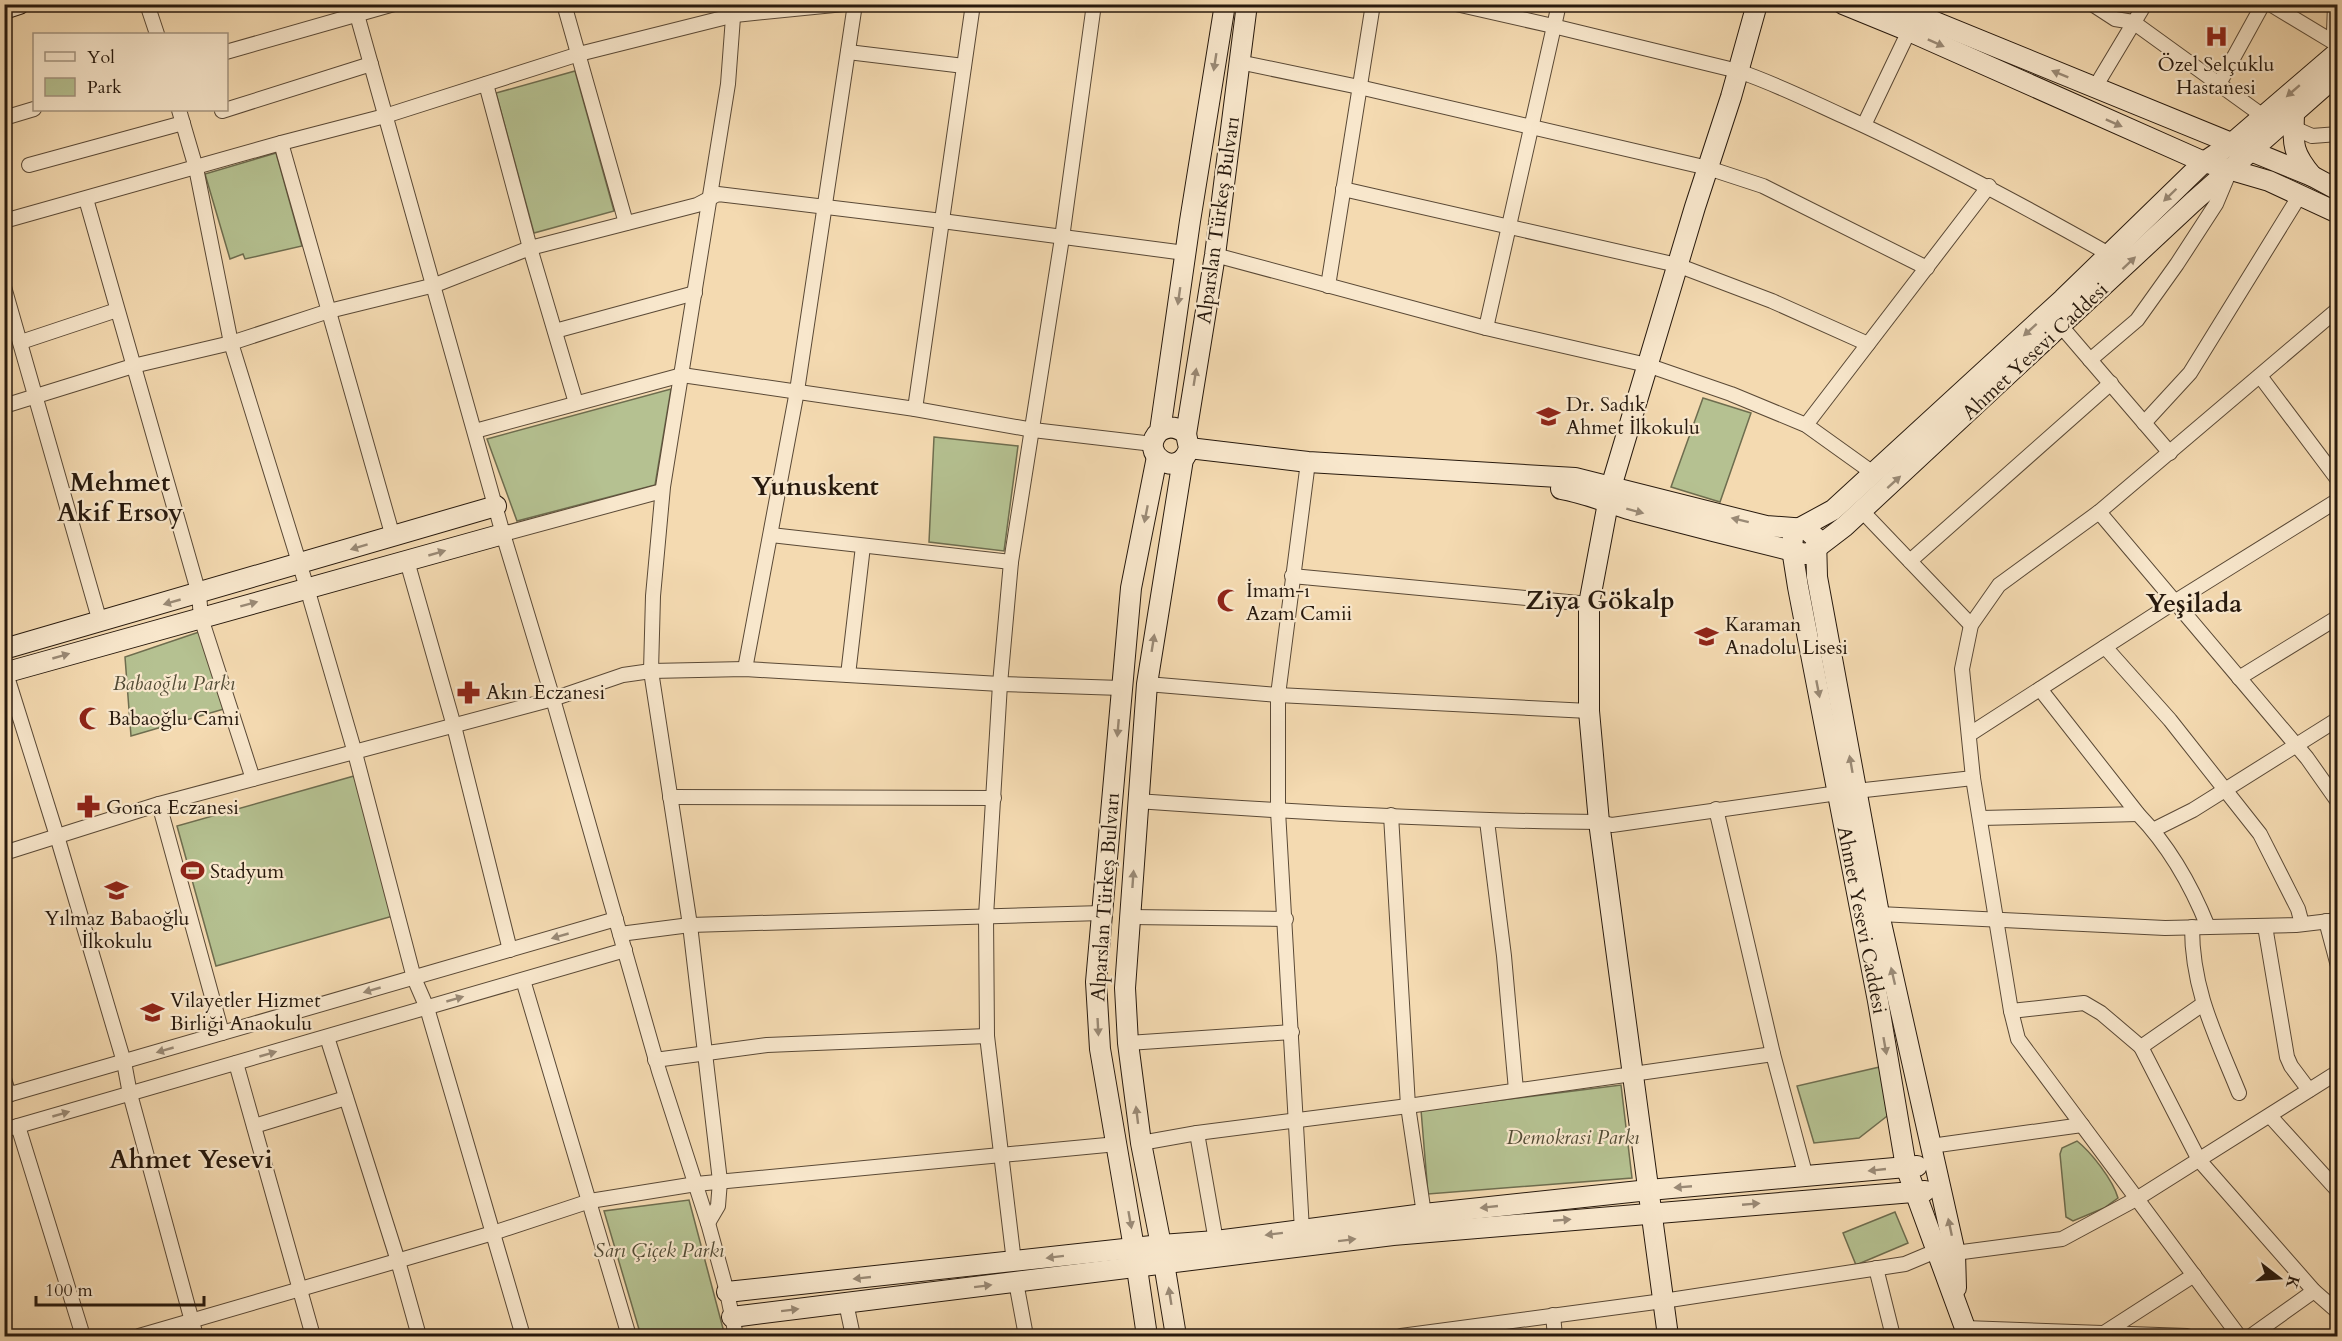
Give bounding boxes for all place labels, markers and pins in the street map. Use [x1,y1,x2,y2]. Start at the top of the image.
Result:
hospital icon: Özel Selçuklu Hastanesi [2203,23,2229,49]
place label: Özel Selçuklu Hastanesi [2158,51,2274,101]
place label: Dr. Sadık Ahmet İlkokulu [1566,391,1700,441]
school or university icon: Dr. Sadık Ahmet İlkokulu [1535,403,1561,429]
place label: İmam-ı Azam Camii [1246,577,1353,627]
mosque icon: İmam-ı Azam Camii [1215,588,1241,614]
place label: Karaman Anadolu Lisesi [1725,611,1848,661]
school or university icon: Karaman Anadolu Lisesi [1694,623,1720,649]
pharmacy icon: Akın Eczanesi [455,679,481,705]
place label: Akın Eczanesi [486,679,605,706]
mosque icon: Babaoğlu Cami [77,705,103,731]
place label: Babaoğlu Cami [108,705,240,732]
pharmacy icon: Gonca Eczanesi [75,794,101,820]
place label: Gonca Eczanesi [106,794,239,821]
sports icon: Stadyum [179,858,205,884]
place label: Stadyum [210,858,284,885]
school or university icon: Yılmaz Babaoğlu İlkokulu [104,878,130,904]
place label: Yılmaz Babaoğlu İlkokulu [44,905,190,955]
place label: Vilayetler Hizmet Birliği Anaokulu [170,987,321,1037]
school or university icon: Vilayetler Hizmet Birliği Anaokulu [139,999,165,1025]

